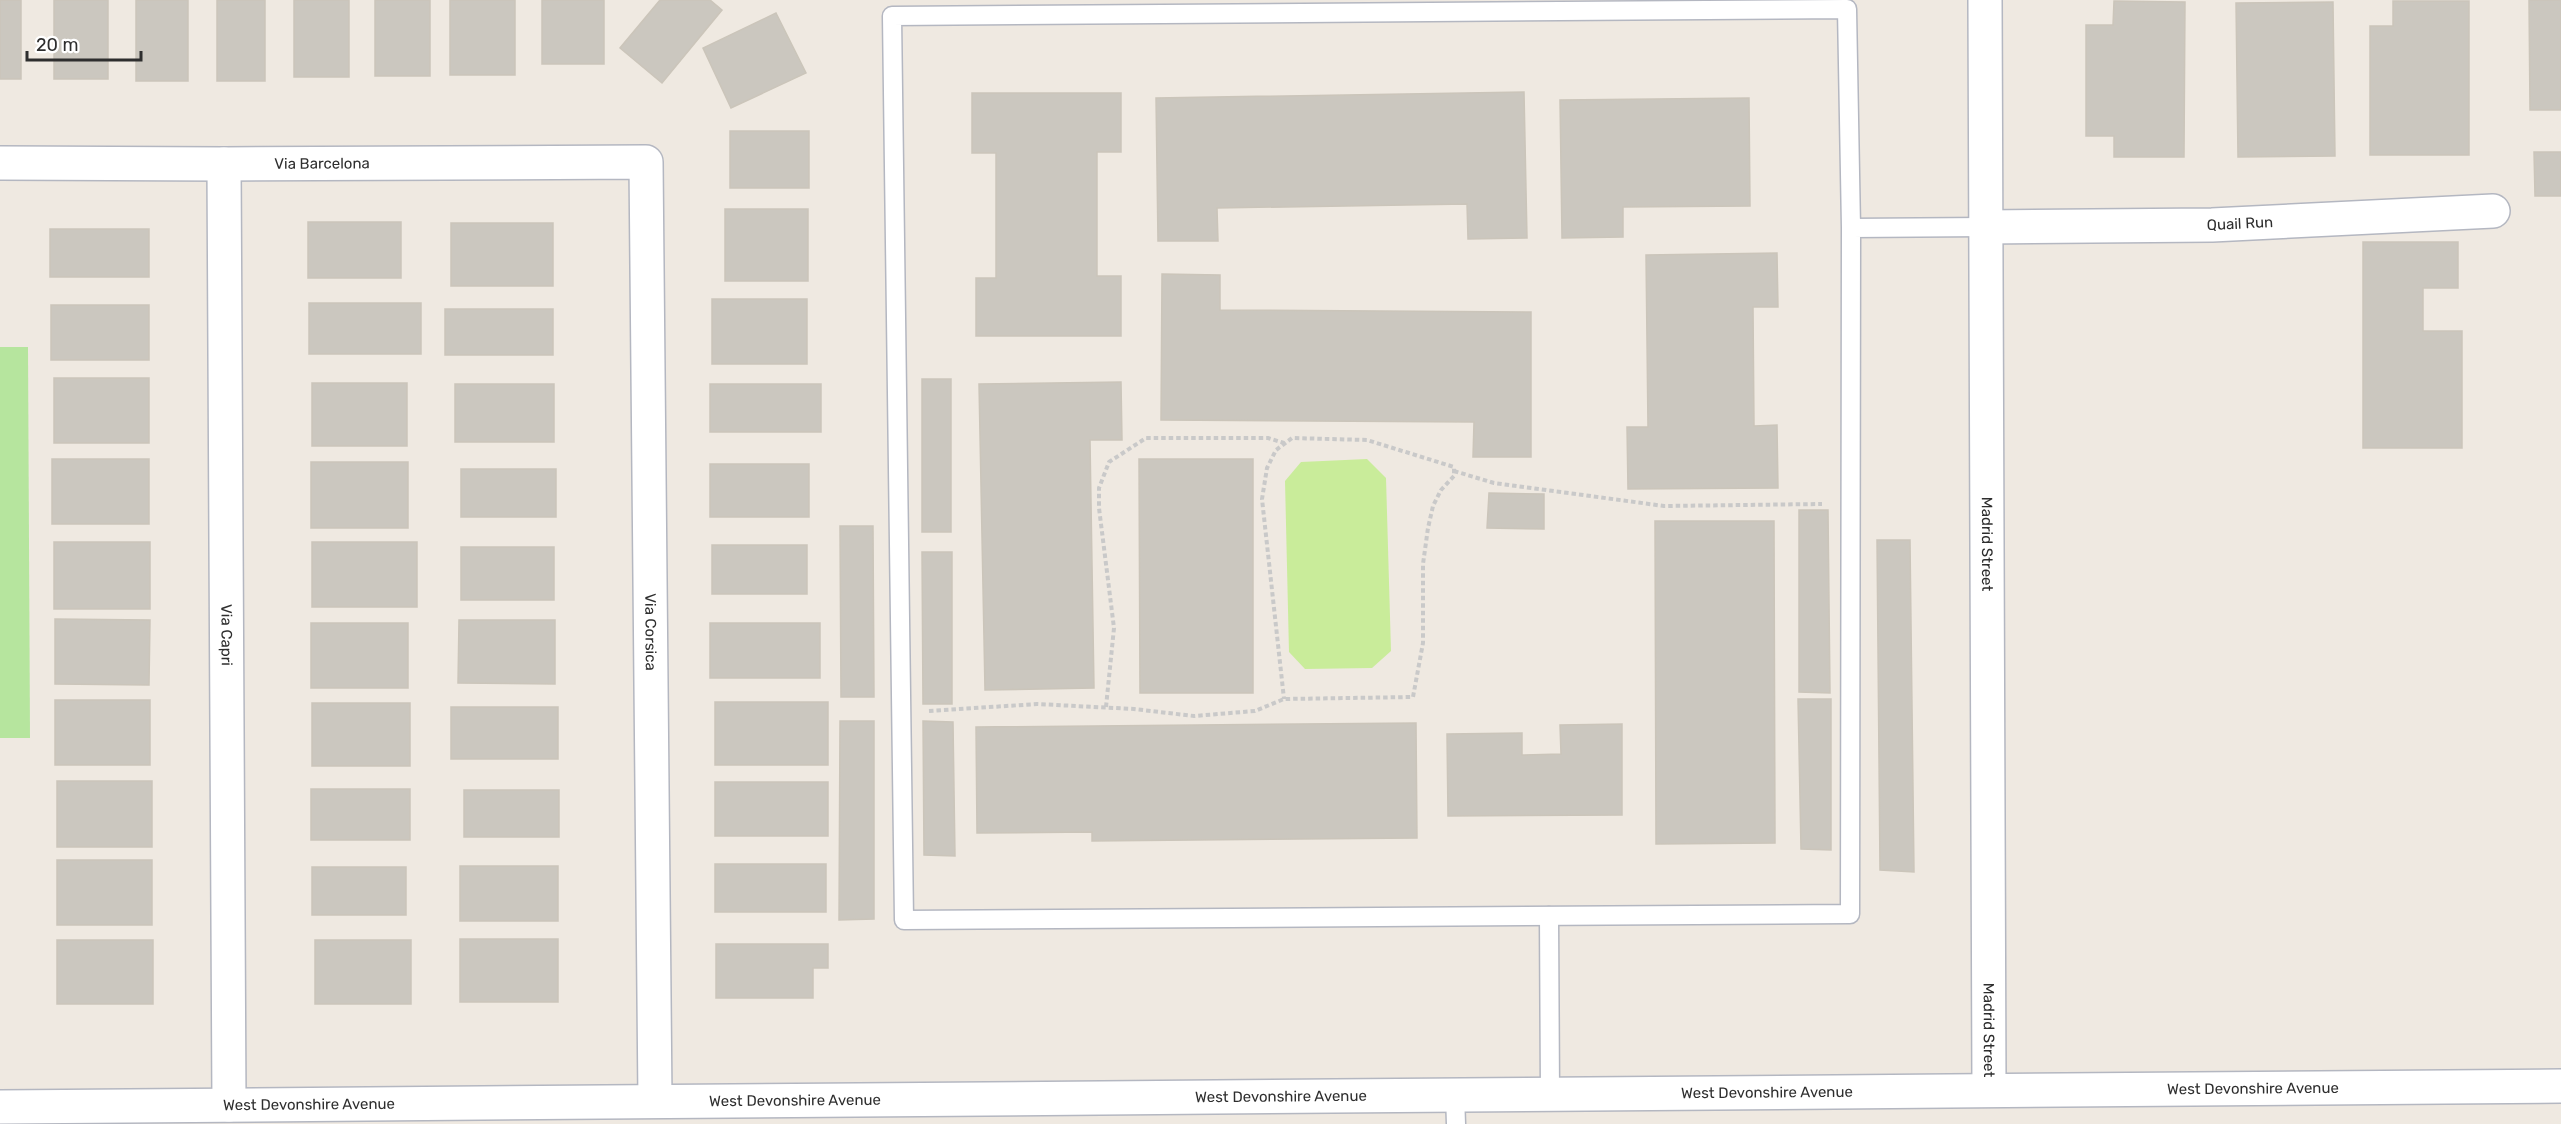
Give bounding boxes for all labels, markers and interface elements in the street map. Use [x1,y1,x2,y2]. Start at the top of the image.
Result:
scale bar [27,24,141,62]
text: 20 m [36,34,78,56]
street label: Via Barcelona [274,154,370,173]
street label: Quail Run [2207,213,2274,234]
street label: Madrid Street [1978,497,1996,591]
street label: Via Corsica [641,593,660,671]
street label: Via Capri [217,604,236,666]
street label: Madrid Street [1980,983,1998,1077]
street label: West Devonshire Avenue [2167,1079,2339,1098]
street label: West Devonshire Avenue [1681,1083,1853,1102]
street label: West Devonshire Avenue [1195,1087,1367,1106]
street label: West Devonshire Avenue [709,1091,881,1110]
street label: West Devonshire Avenue [223,1095,395,1114]

